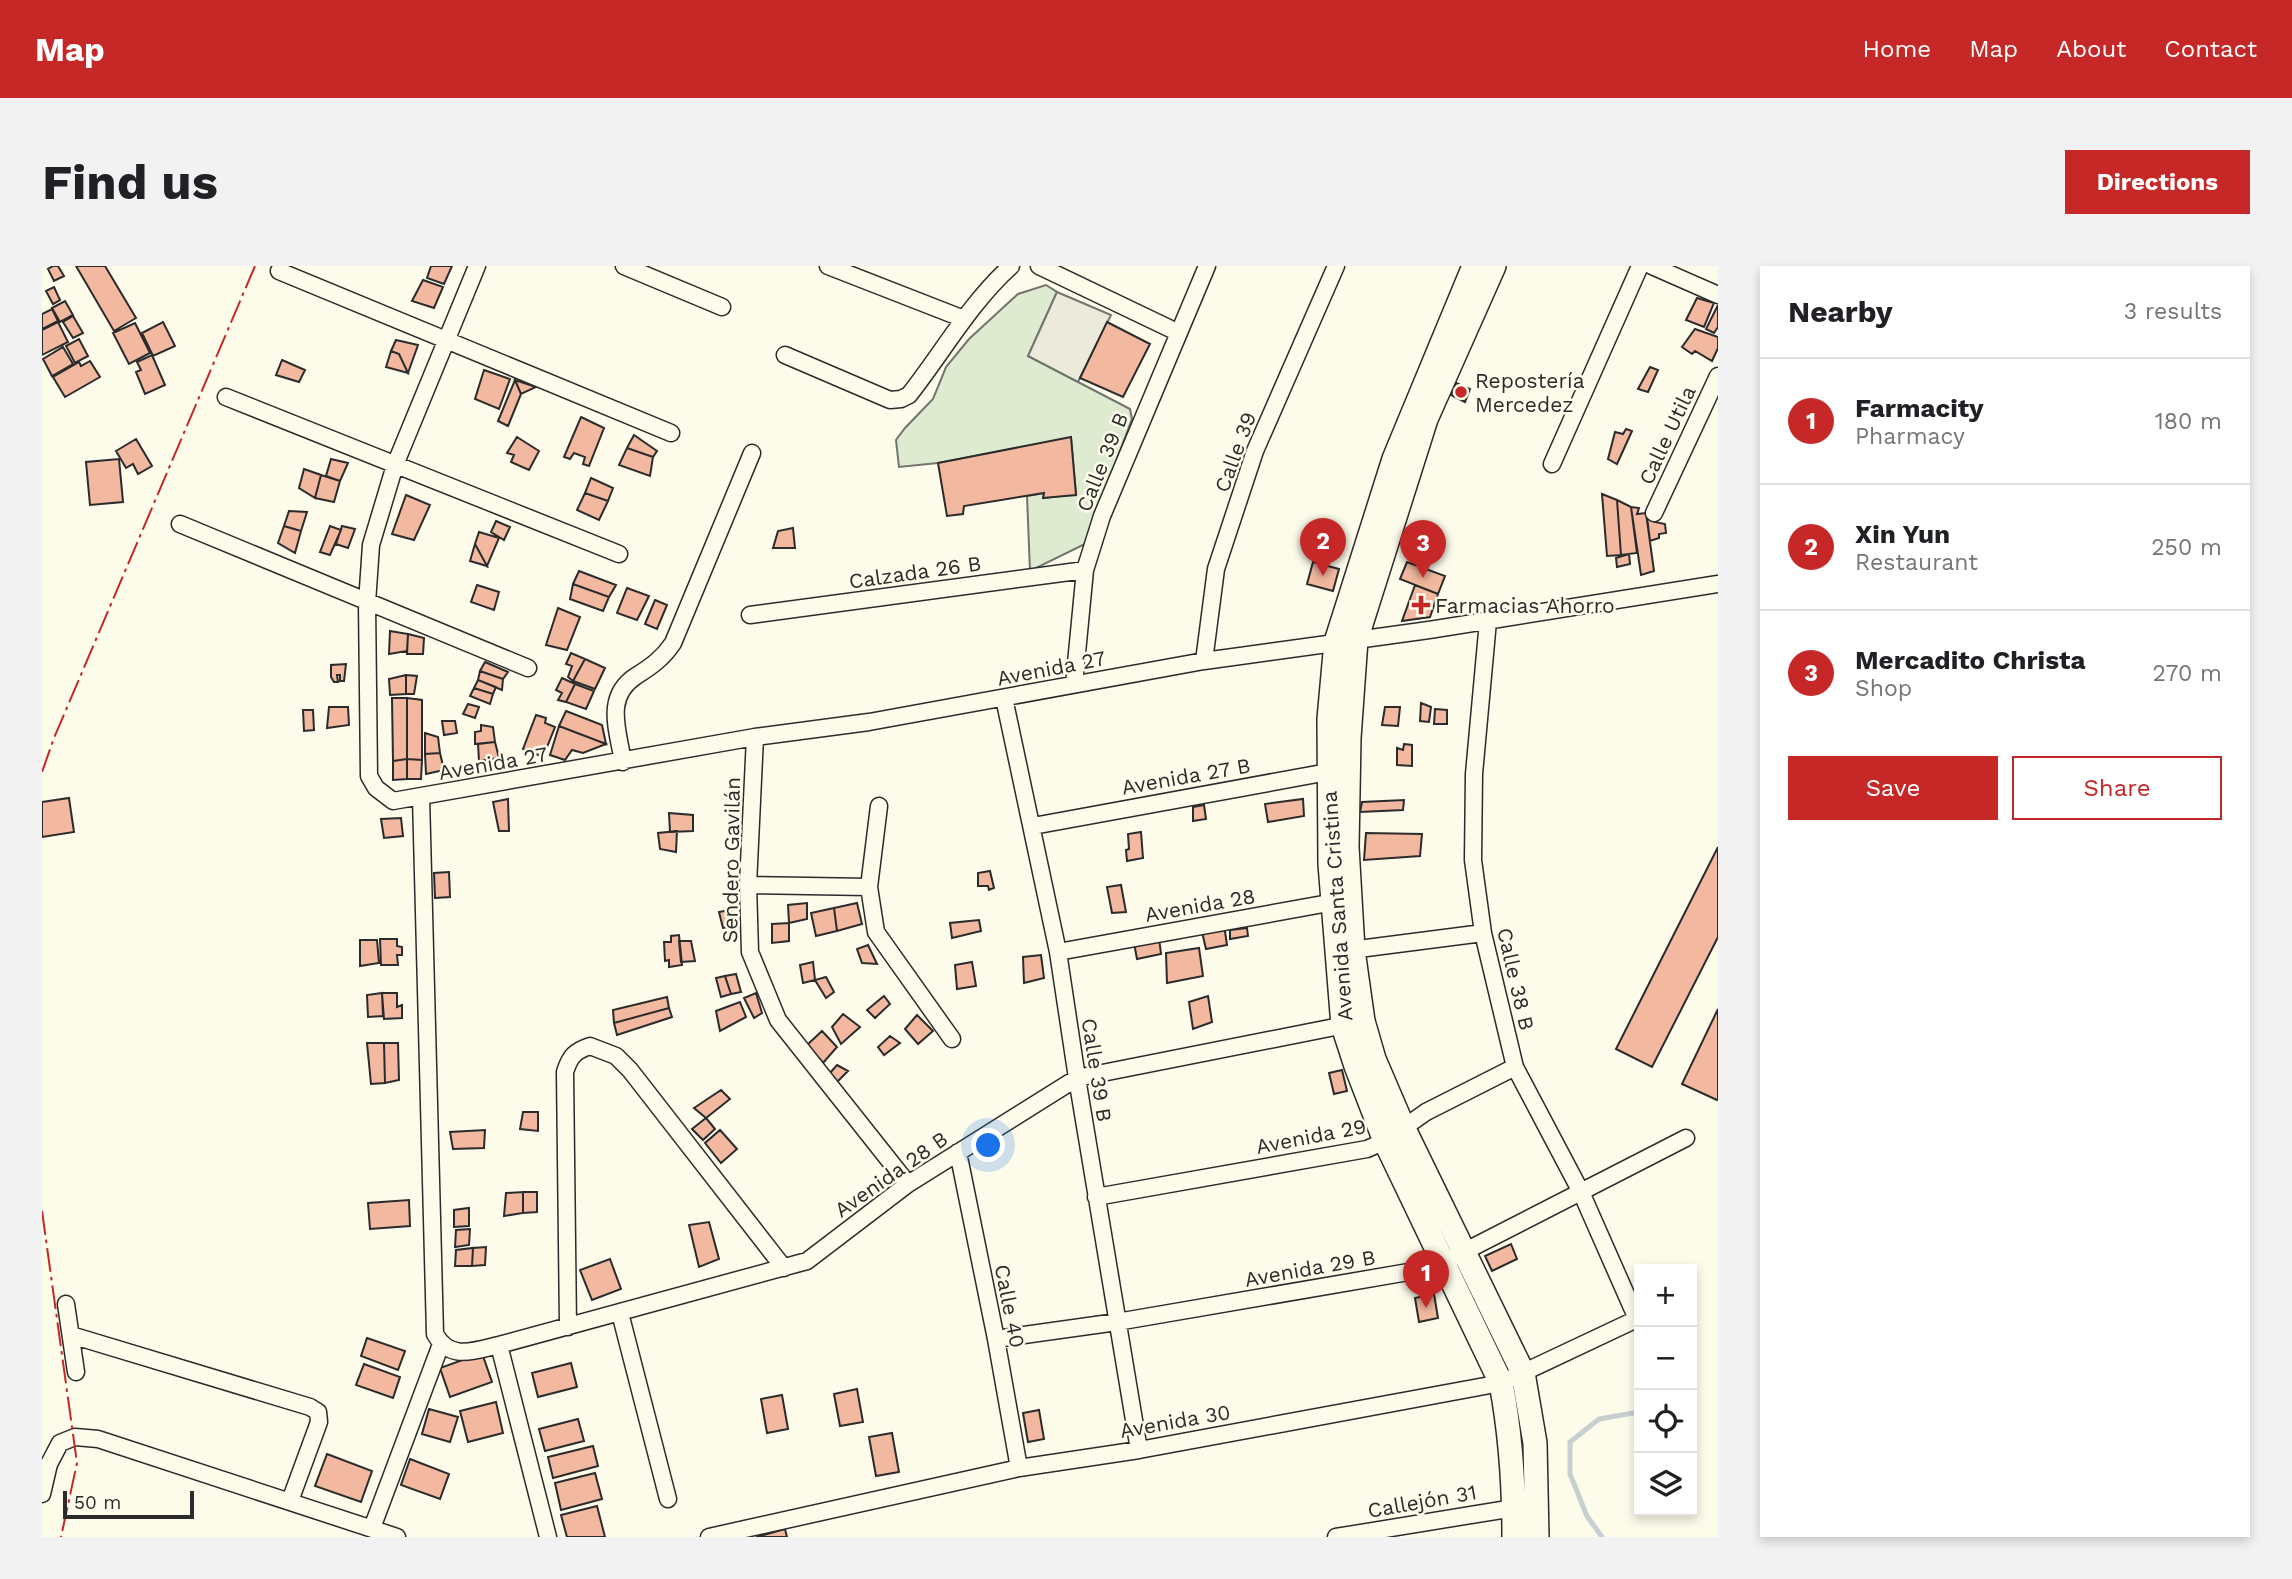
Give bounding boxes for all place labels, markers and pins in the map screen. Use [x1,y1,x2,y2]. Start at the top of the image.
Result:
place label: Repostería Mercedez [1475,368,1585,417]
marker: Repostería Mercedez [1453,384,1469,400]
pin: 2 [1300,518,1346,576]
pin: 3 [1400,520,1446,578]
place label: Farmacias Ahorro [1435,593,1615,618]
marker: Farmacias Ahorro [1413,597,1429,613]
pin: 1 [1403,1250,1449,1308]

